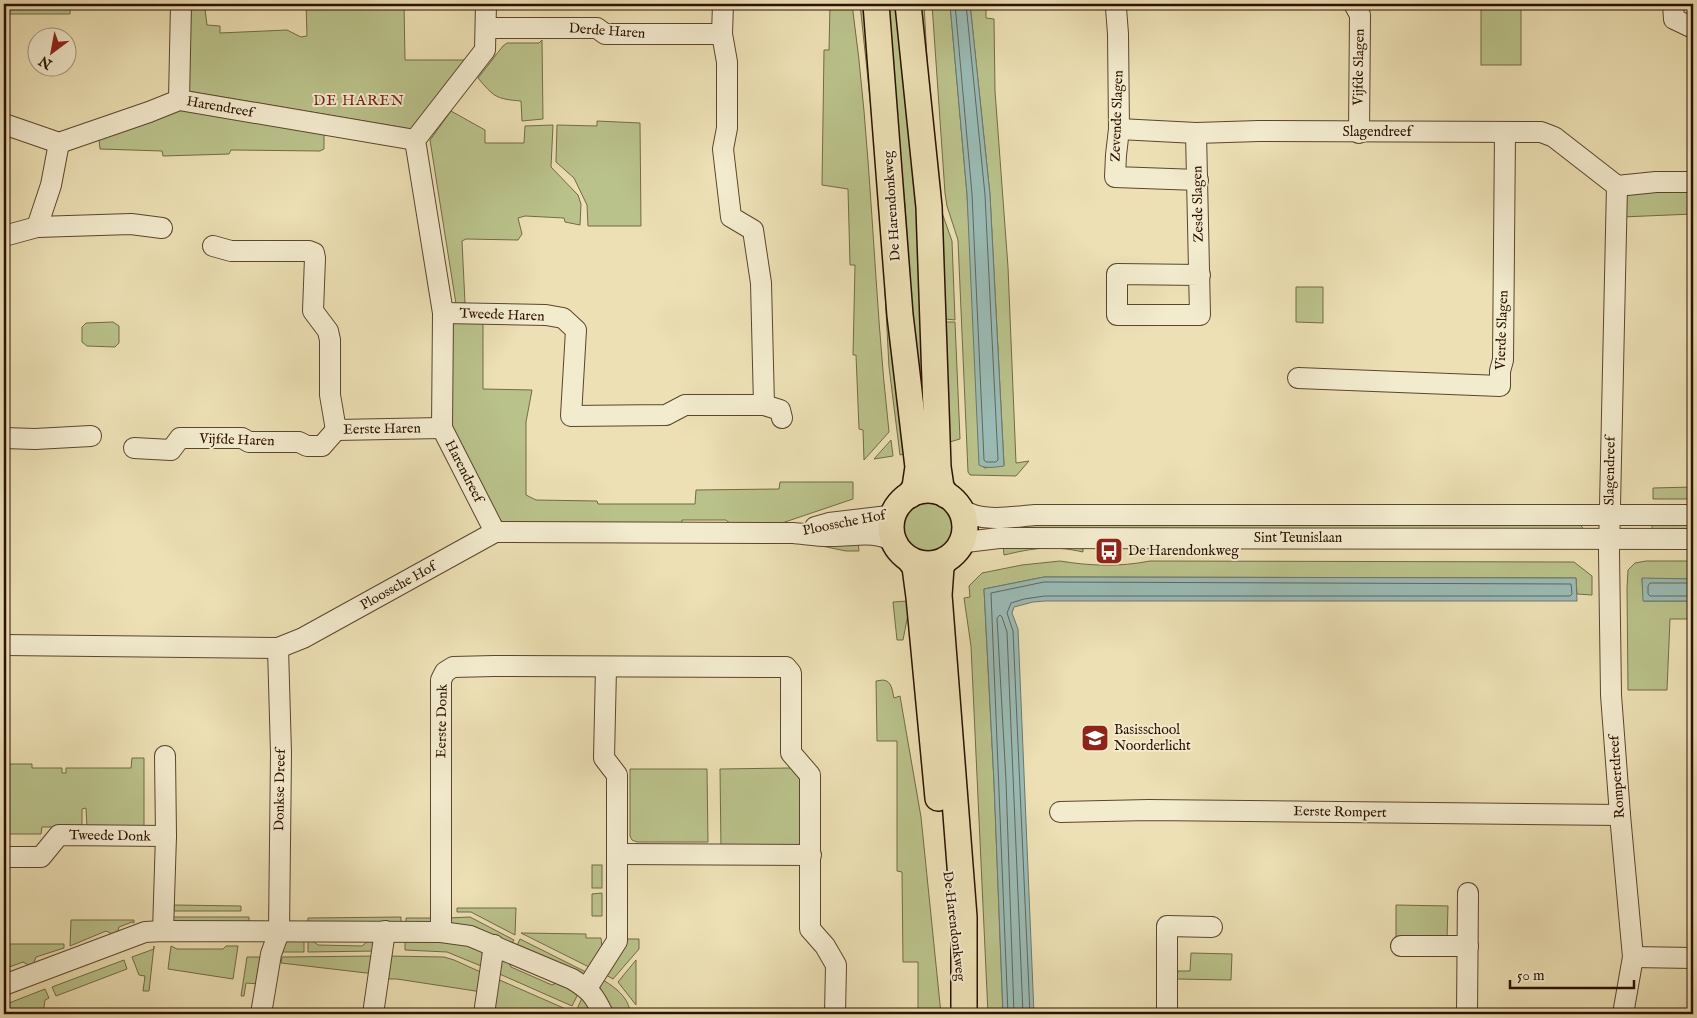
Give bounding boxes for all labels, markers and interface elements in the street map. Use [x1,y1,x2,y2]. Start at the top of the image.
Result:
street label: Derde Haren [568,19,646,43]
north arrow [28,28,78,78]
street label: Vijfde Slagen [1349,28,1369,106]
text: N [36,51,56,74]
street label: Zevende Slagen [1106,69,1128,162]
district label: DE HAREN [313,91,405,110]
street label: Harendreef [185,92,258,122]
street label: Slagendreef [1342,123,1414,141]
street label: De Harendonkweg [879,150,905,262]
street label: Zesde Slagen [1188,165,1208,242]
street label: Vierde Slagen [1492,289,1512,371]
street label: Tweede Haren [459,305,545,325]
street label: Eerste Haren [343,419,421,439]
street label: Vijfde Haren [198,430,275,450]
street label: Slagendreef [1600,433,1620,506]
street label: Harendreef [441,437,489,508]
street label: Ploossche Hof [801,506,890,540]
street label: Sint Teunislaan [1254,529,1343,547]
bus stop icon: De Harendonkweg [1094,536,1124,566]
place label: De Harendonkweg [1128,542,1239,560]
street label: Ploossche Hof [357,556,442,614]
street label: Eerste Donk [432,683,452,758]
place label: Basisschool Noorderlicht [1114,721,1191,755]
school or university icon: Basisschool Noorderlicht [1080,723,1110,753]
street label: Rompertdreef [1605,732,1629,819]
street label: Donkse Dreef [270,746,290,831]
street label: Eerste Rompert [1293,802,1387,822]
street label: Tweede Donk [69,826,151,846]
street label: De Harendonkweg [938,870,970,982]
scale bar [1510,958,1633,990]
text: 50 m [1517,966,1545,985]

